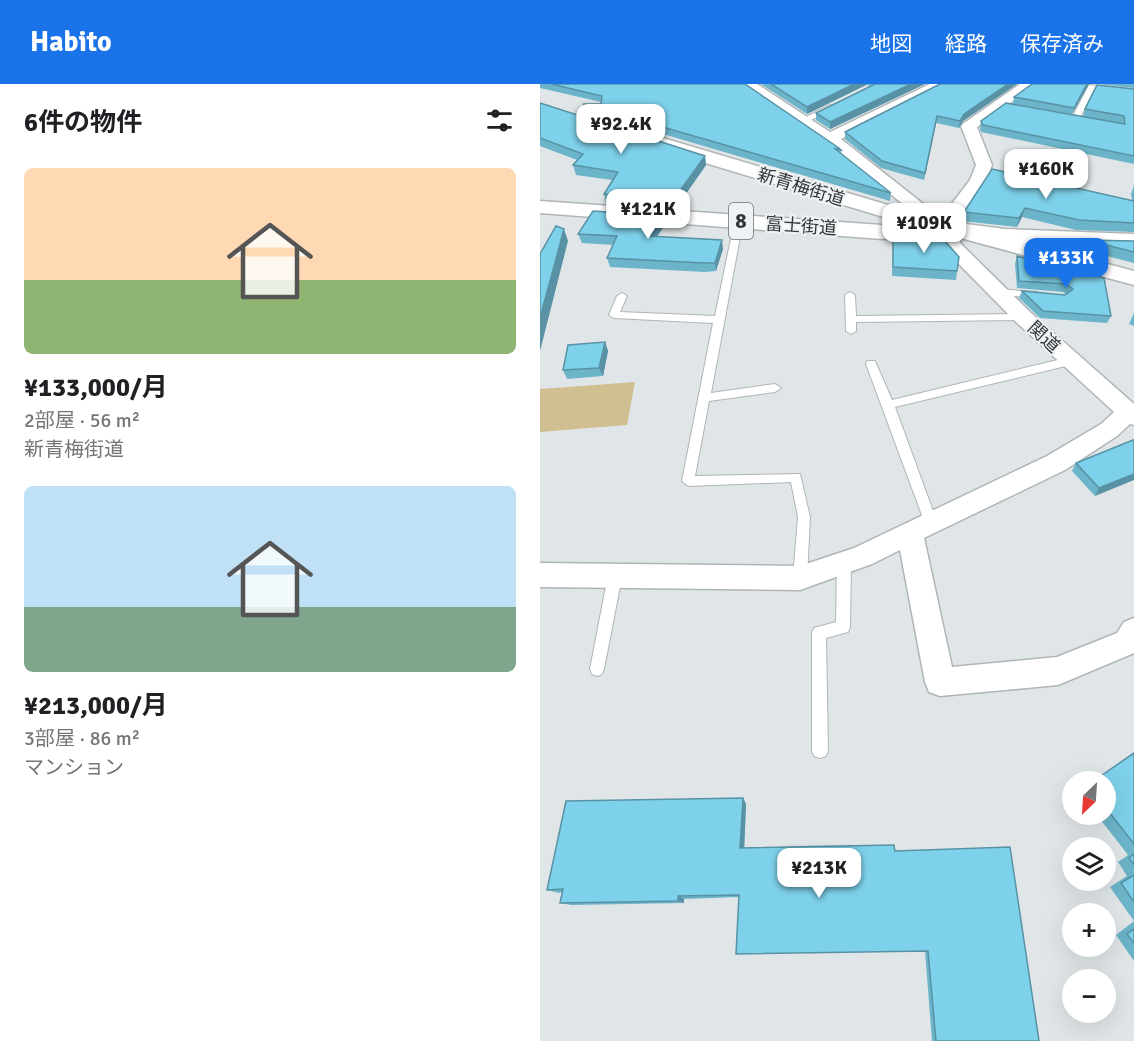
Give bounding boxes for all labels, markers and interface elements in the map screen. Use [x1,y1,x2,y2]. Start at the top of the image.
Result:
text: Habito [30,25,112,59]
text: 地図 [870,31,912,57]
text: 経路 [945,31,987,57]
text: 保存済み [1020,31,1104,57]
icon: filters [483,104,516,137]
pin: ¥92.4K [572,104,670,155]
text: 6件の物件 [24,107,142,139]
text: ¥92.4K [590,111,652,136]
pin: ¥160K [1004,149,1088,200]
text: ¥160K [1018,156,1074,181]
street label: 新青梅街道 [755,163,847,211]
pin: ¥121K [606,189,690,240]
text: ¥121K [620,196,676,221]
road number: 8 [729,203,753,239]
pin: ¥109K [882,203,966,254]
icon: home [216,207,324,315]
text: ¥109K [896,210,952,235]
street label: 富士街道 [764,213,838,239]
pin: ¥133K [1024,238,1108,289]
text: ¥133K [1038,245,1094,270]
street label: 関道 [1023,317,1065,357]
text: ¥133,000/月 [24,372,168,404]
text: 2部屋 · 56 m² [24,408,140,433]
text: 新青梅街道 [24,437,124,462]
icon: home [216,525,324,633]
text: ¥213,000/月 [24,690,168,722]
text: 3部屋 · 86 m² [24,726,140,751]
text: マンション [24,755,124,780]
north arrow [1062,771,1116,825]
map controls [1062,771,1116,1023]
button: layers [1062,837,1116,891]
pin: ¥213K [777,848,861,899]
text: ¥213K [791,855,847,880]
button: + [1062,903,1116,957]
button: − [1062,969,1116,1023]

